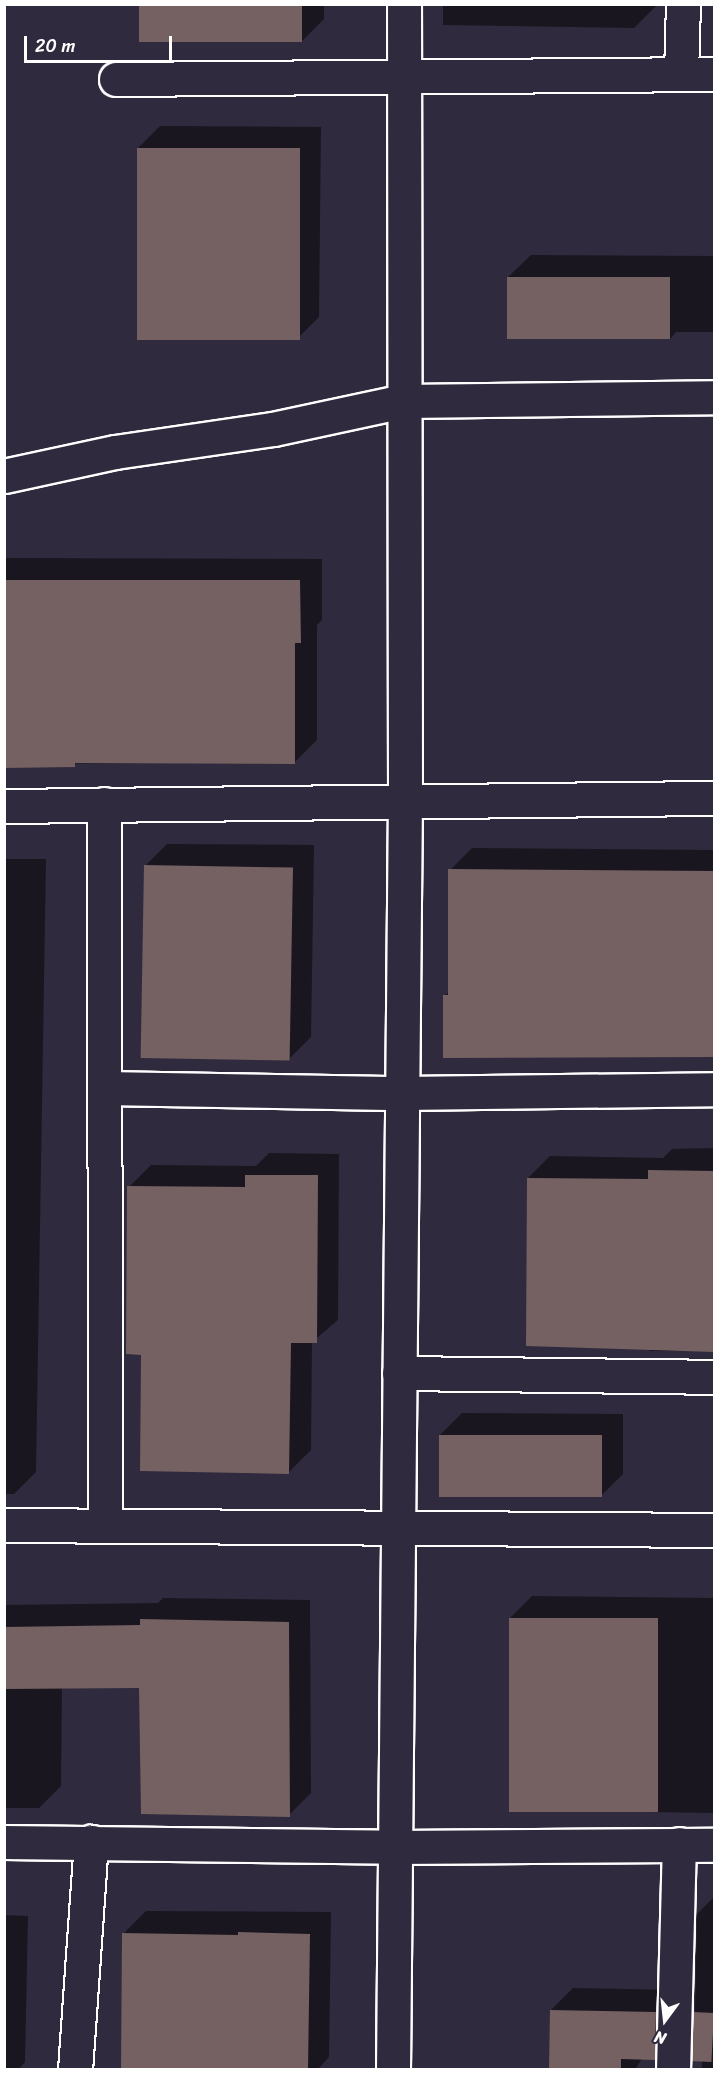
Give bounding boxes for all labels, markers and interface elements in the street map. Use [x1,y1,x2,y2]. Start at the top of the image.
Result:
scale bar [27,24,176,62]
text: 20 m [35,30,75,62]
north arrow [635,1990,695,2050]
text: N [651,2022,669,2053]

